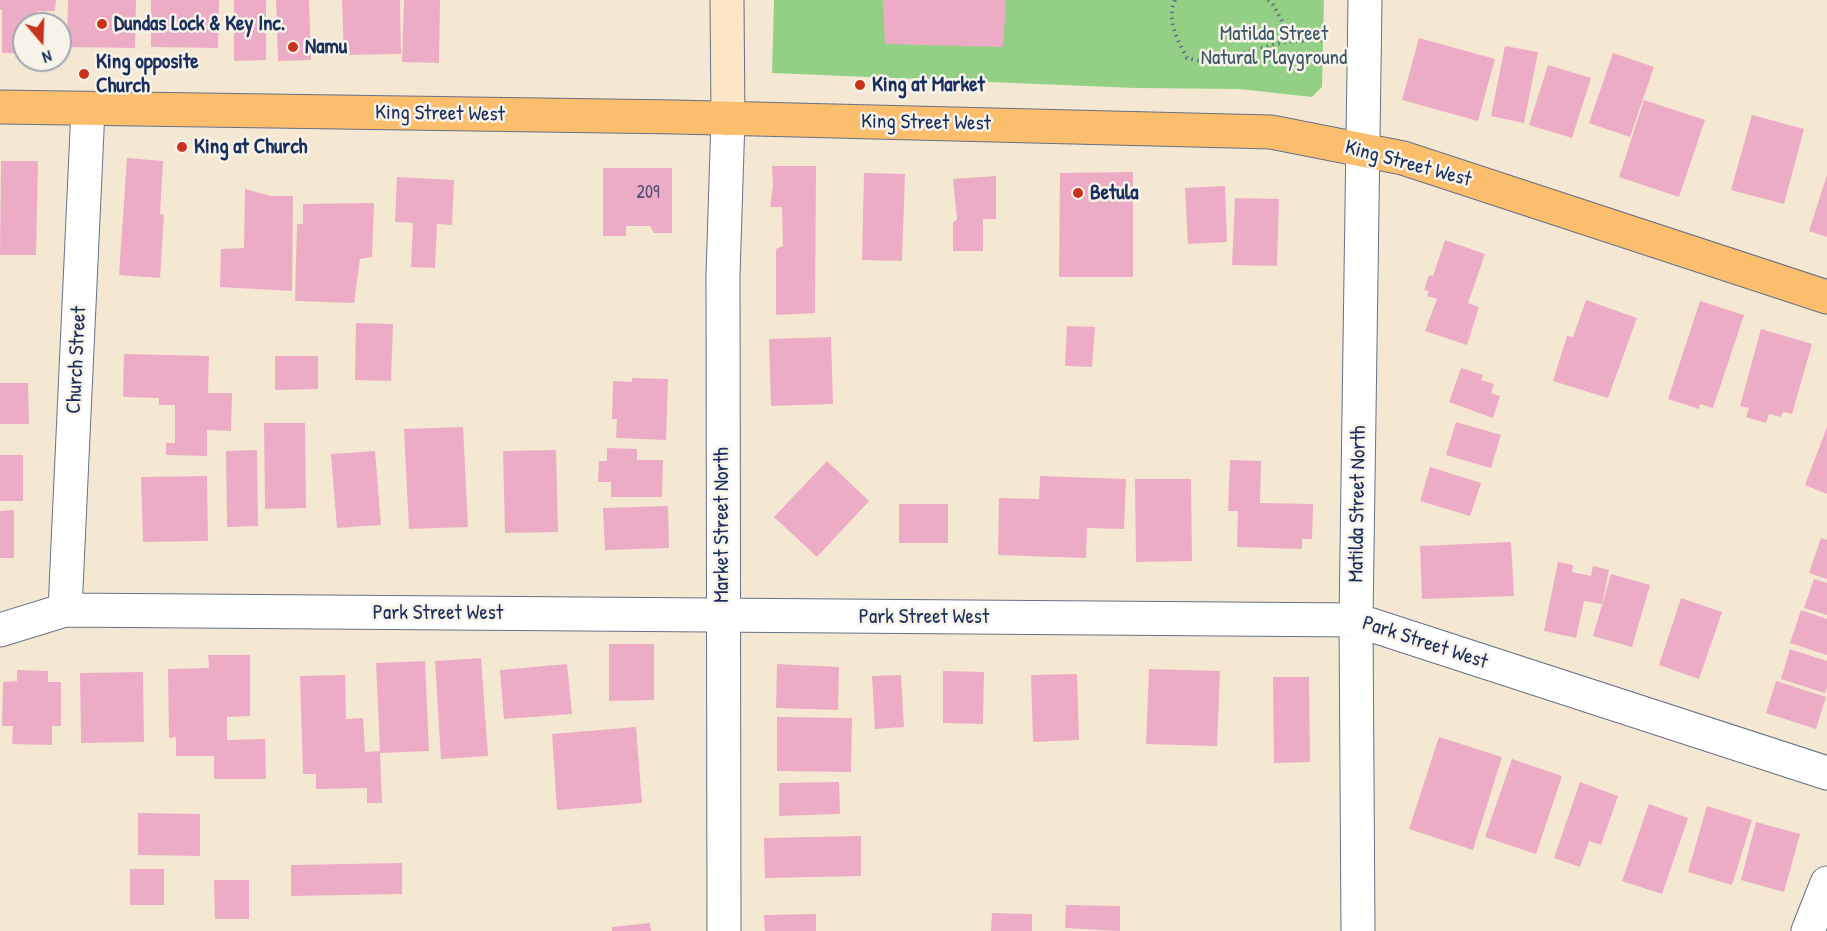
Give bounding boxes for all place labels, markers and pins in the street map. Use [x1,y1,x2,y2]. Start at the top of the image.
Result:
place label: Dundas Lock & Key Inc. [114,11,285,37]
marker: Dundas Lock & Key Inc. [95,17,109,31]
place label: Namu [305,34,347,60]
marker: Namu [286,40,300,54]
place label: King opposite Church [96,49,199,99]
marker: King opposite Church [77,67,91,81]
place label: King at Market [872,72,985,98]
marker: King at Market [853,78,867,92]
place label: King at Church [194,134,307,160]
marker: King at Church [175,140,189,154]
place label: Betula [1090,180,1138,206]
marker: Betula [1071,186,1085,200]

